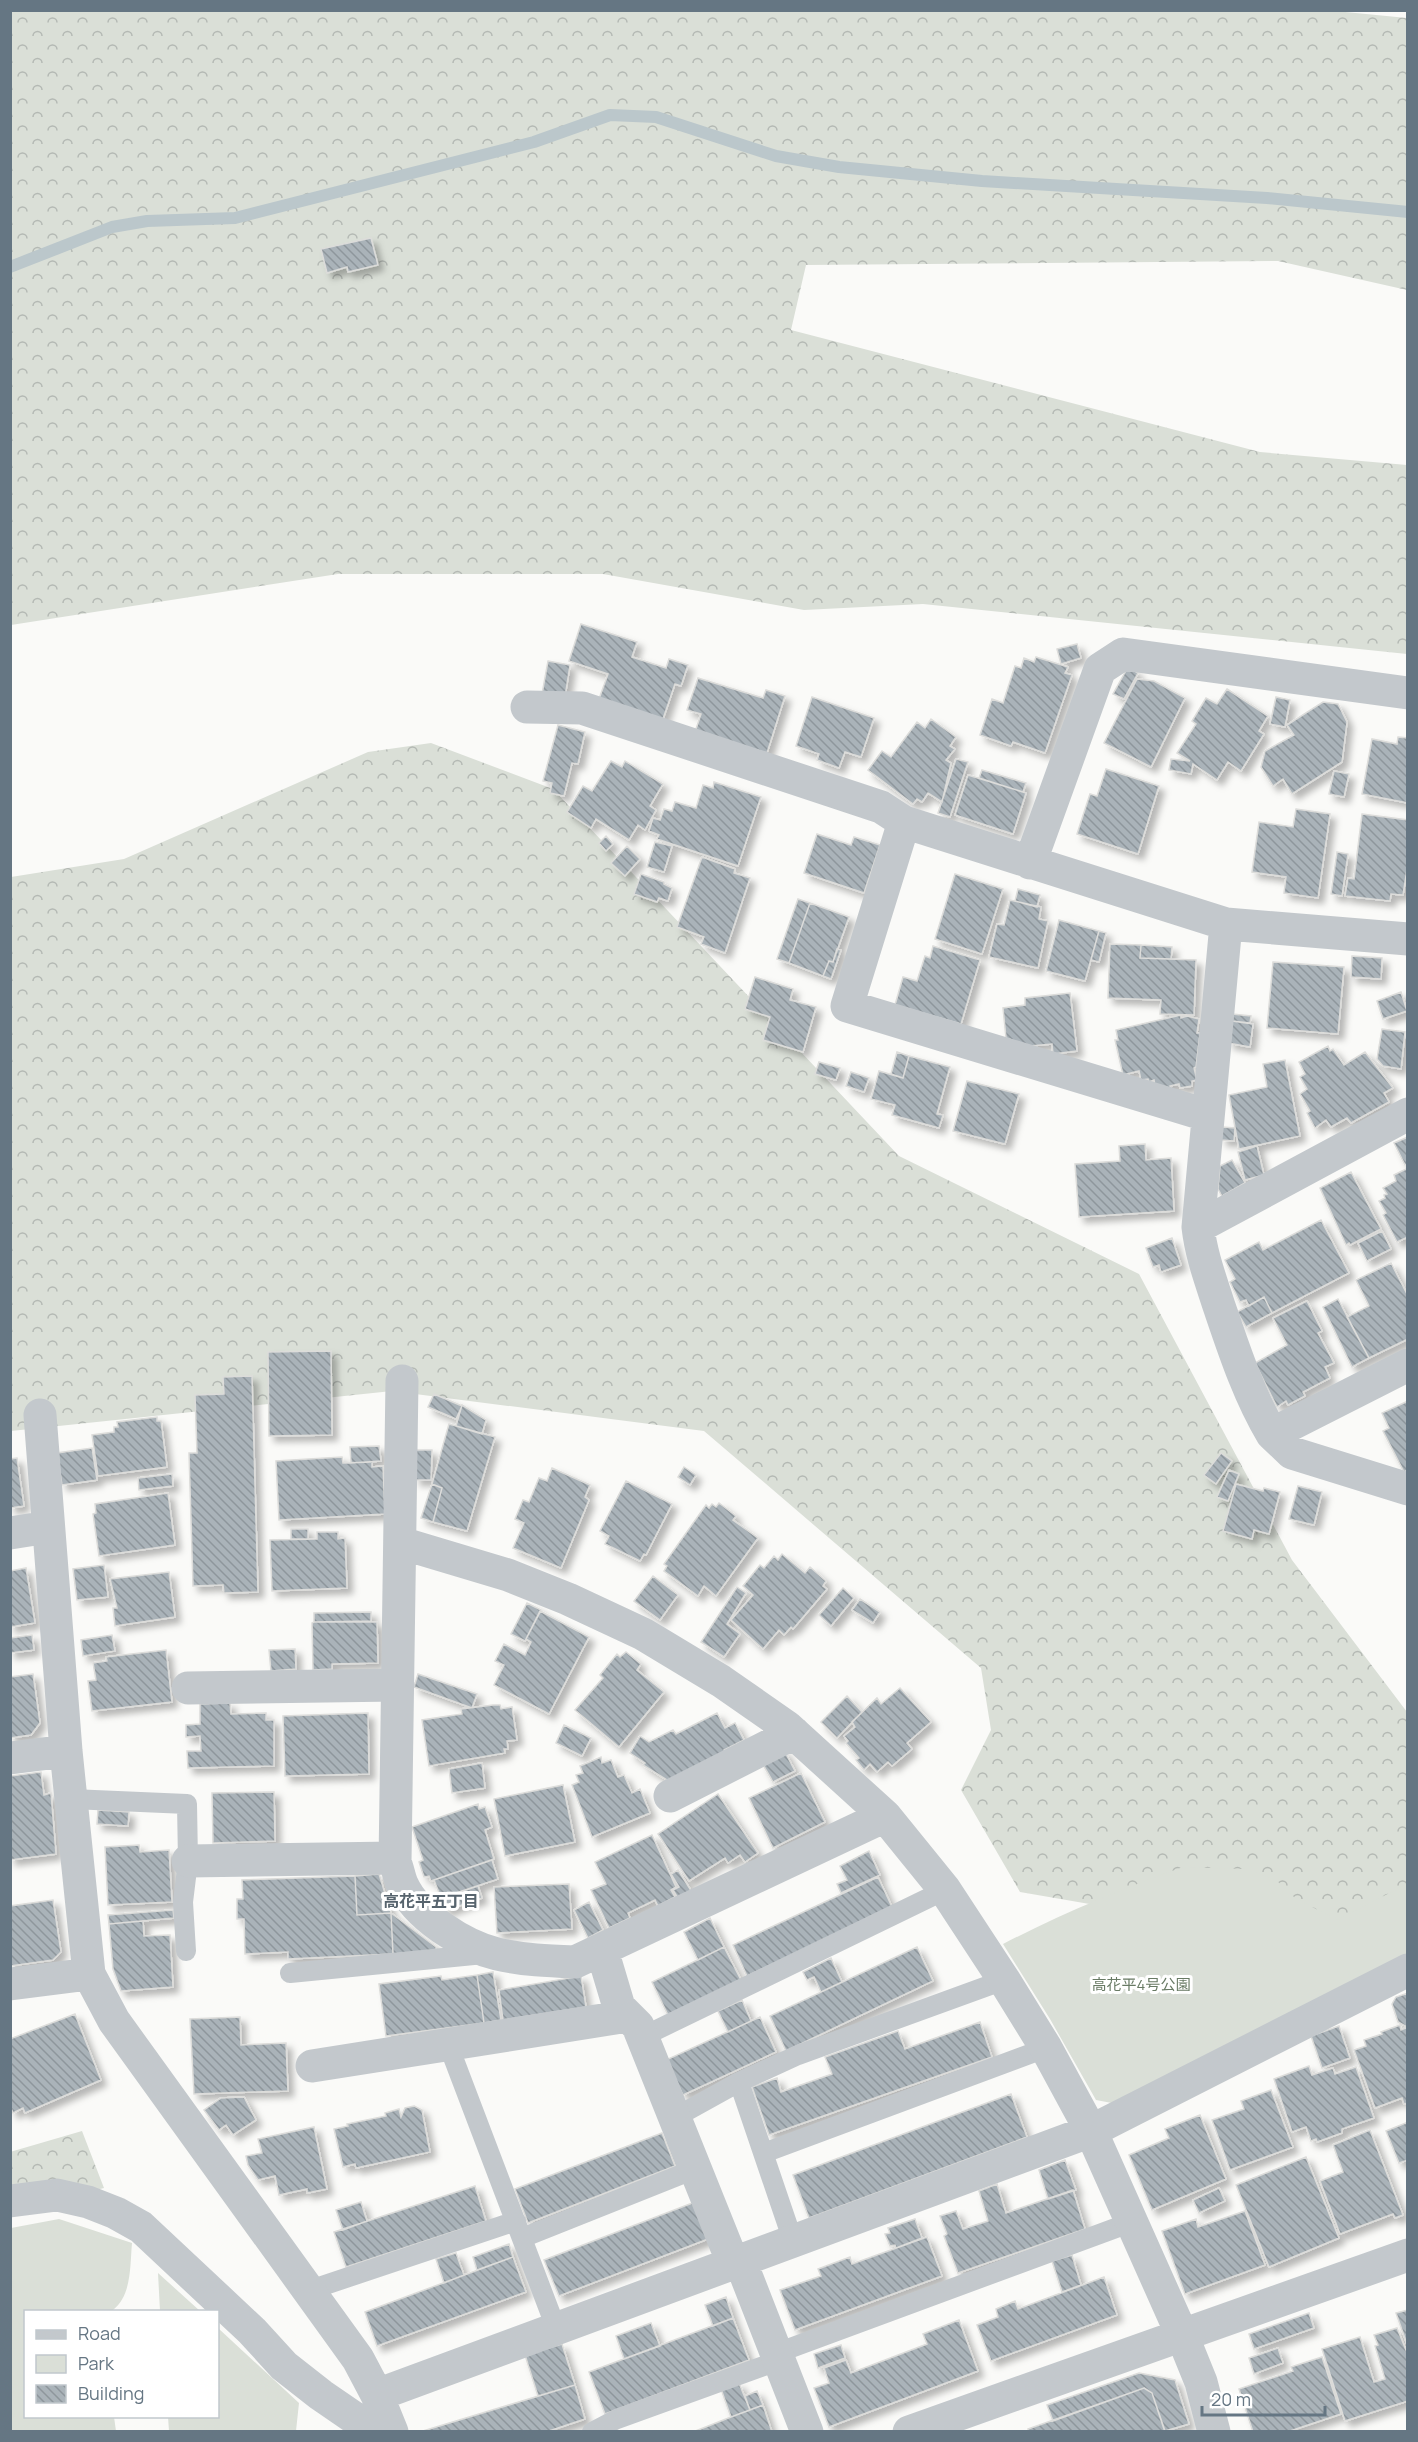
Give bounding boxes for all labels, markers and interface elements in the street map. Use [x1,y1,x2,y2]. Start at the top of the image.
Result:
district label: 高花平五丁目 [383,1890,479,1912]
park label: 高花平4号公園 [1092,1974,1190,1995]
legend [24,2310,219,2418]
text: Road [78,2321,121,2345]
text: Park [78,2351,115,2375]
scale bar [1202,2379,1325,2417]
text: Building [78,2381,144,2405]
text: 20 m [1211,2387,1251,2411]

